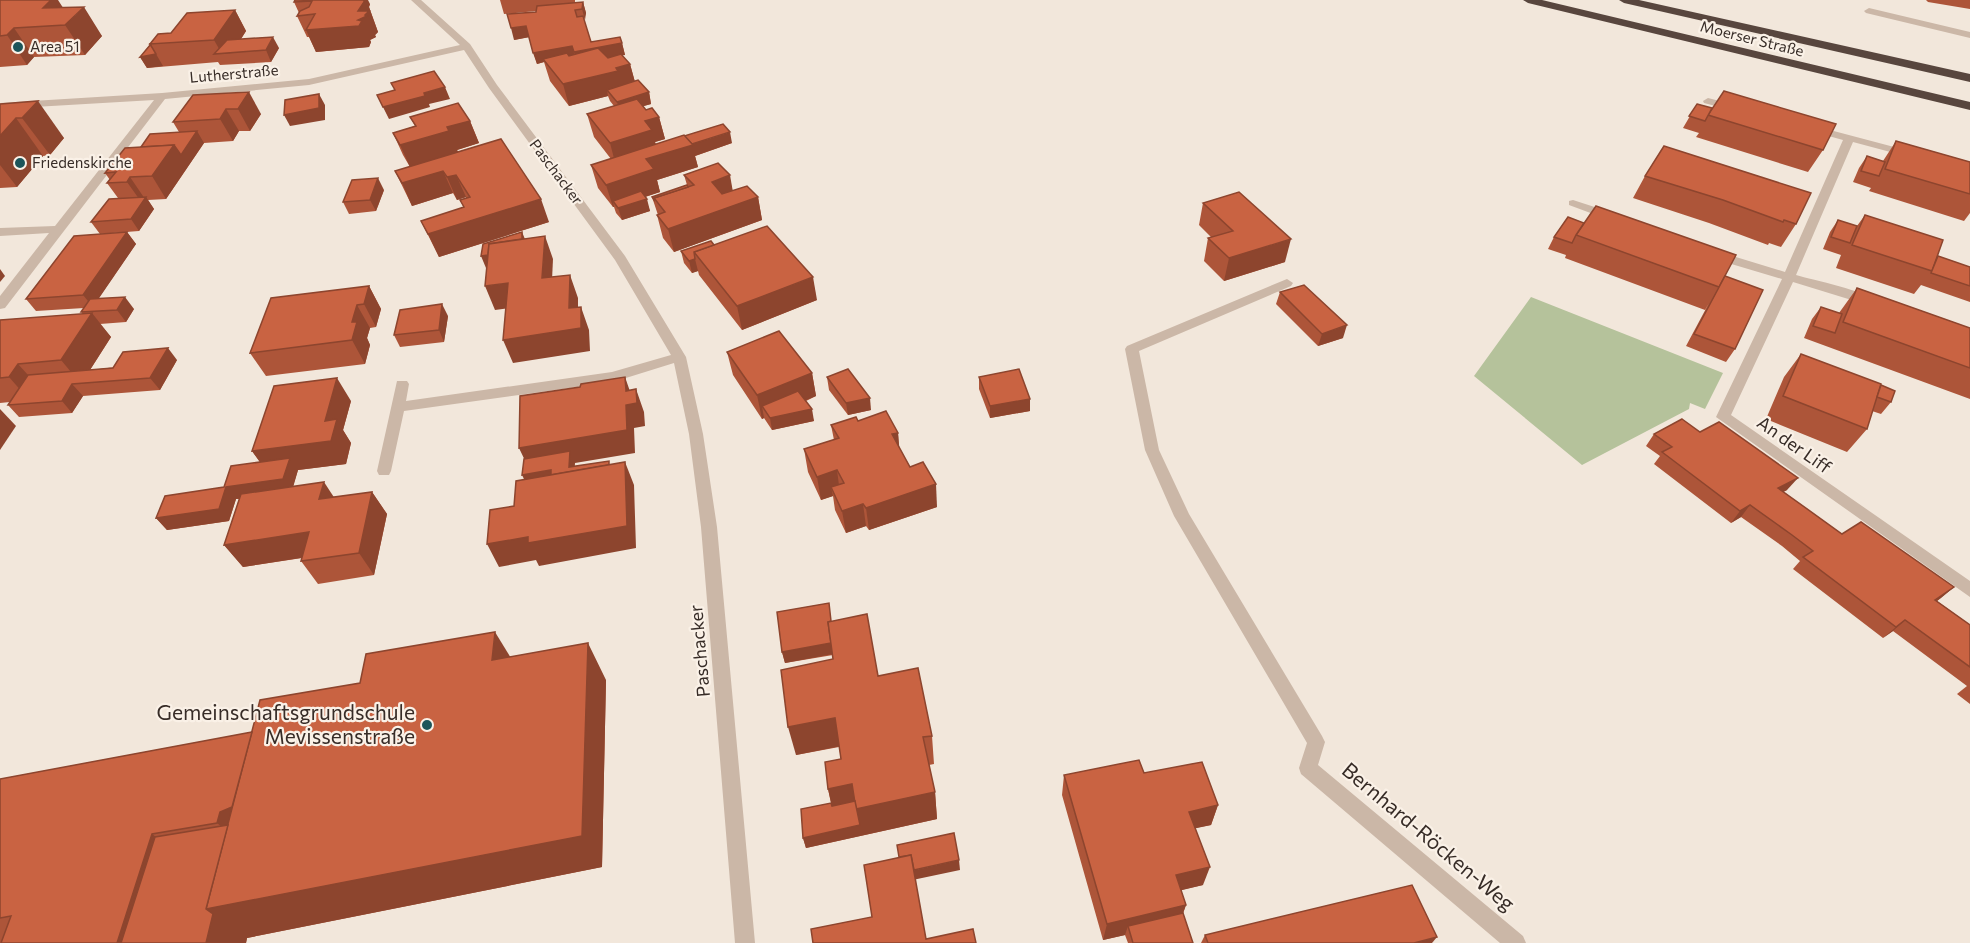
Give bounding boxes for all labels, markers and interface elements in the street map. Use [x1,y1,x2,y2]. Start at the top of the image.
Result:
street label: Moerser Straße [1699,16,1806,60]
place label: Area 51 [30,37,80,55]
marker: Area 51 [11,40,25,54]
street label: Lutherstraße [189,60,279,86]
street label: Paschacker [526,135,587,208]
place label: Friedenskirche [32,153,132,171]
marker: Friedenskirche [13,156,27,170]
street label: An der Liff [1753,411,1836,478]
street label: Paschacker [684,604,714,698]
place label: Gemeinschaftsgrundschule Mevissenstraße [157,699,415,748]
marker: Gemeinschaftsgrundschule Mevissenstraße [420,718,434,732]
street label: Bernhard-Röcken-Weg [1338,756,1520,915]

